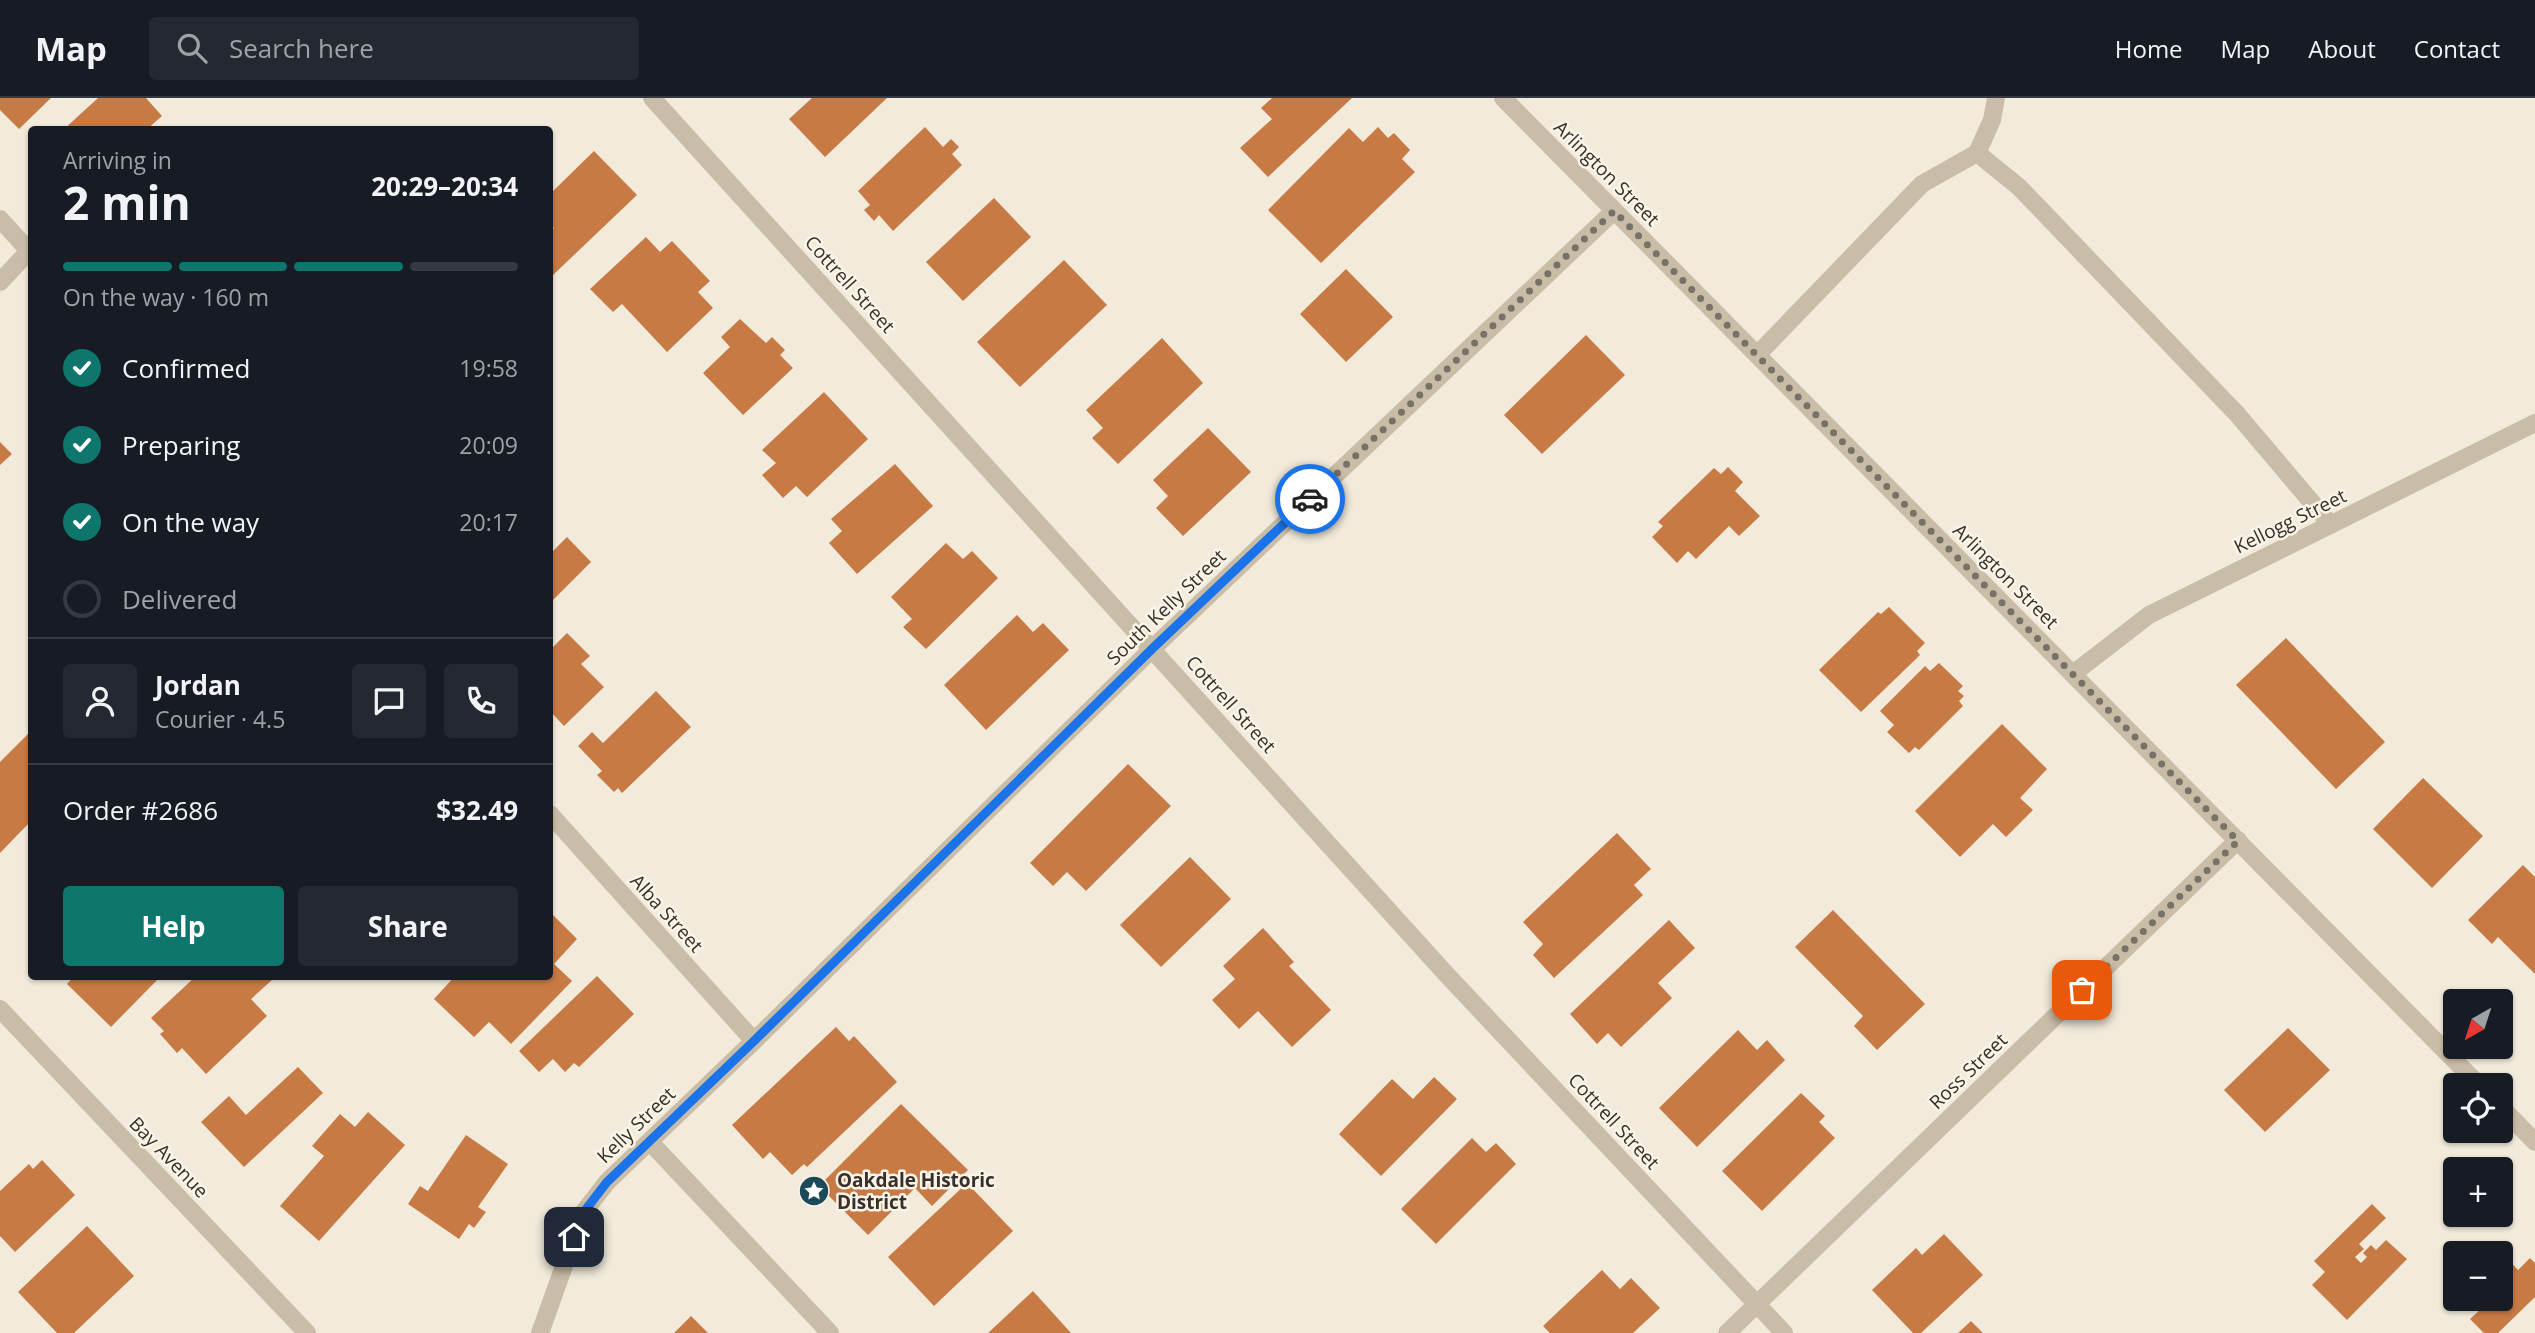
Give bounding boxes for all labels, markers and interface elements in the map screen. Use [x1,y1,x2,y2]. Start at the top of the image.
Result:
search box [149,17,639,80]
text: Map [35,26,107,71]
icon: search [173,29,211,67]
text: Search here [229,30,374,66]
text: Home [2115,32,2183,65]
text: Map [2221,32,2270,65]
text: About [2308,32,2376,65]
text: Contact [2414,32,2500,65]
street label: Arlington Street [1549,115,1666,232]
text: Arriving in [63,144,172,176]
text: 20:29–20:34 [371,168,518,204]
text: 2 min [63,171,191,233]
street label: Cottrell Street [799,230,901,339]
text: On the way · 160 m [63,281,269,313]
icon: check [63,349,101,387]
text: Confirmed [122,350,250,386]
text: 19:58 [459,352,518,384]
icon: check [63,426,101,464]
text: Preparing [122,427,240,463]
text: 20:09 [459,429,518,461]
courier [1275,464,1345,534]
icon: car [1291,480,1329,518]
street label: Kellogg Street [2229,482,2351,559]
icon: check [63,503,101,541]
text: On the way [122,504,259,540]
text: 20:17 [459,506,518,538]
street label: Arlington Street [1948,518,2065,635]
street label: South Kelly Street [1101,543,1231,671]
text: Delivered [122,581,237,617]
street label: Cottrell Street [1180,650,1282,759]
button: person [63,664,137,738]
button: chat [352,664,426,738]
button: phone [444,664,518,738]
text: Jordan [155,667,241,703]
text: Courier · 4.5 [155,703,285,735]
text: Order #2686 [63,792,218,828]
text: $32.49 [436,792,518,828]
street label: Alba Street [625,868,709,958]
button: Help [63,886,284,966]
button: Share [298,886,518,966]
pin [2052,960,2112,1020]
icon: bag [2063,971,2101,1009]
north arrow [2443,989,2513,1059]
map controls [2443,989,2513,1311]
street label: Ross Street [1923,1027,2013,1115]
street label: Cottrell Street [1563,1067,1666,1175]
button: locate [2443,1073,2513,1143]
street label: Kelly Street [591,1081,681,1169]
street label: Bay Avenue [124,1111,214,1203]
button: + [2443,1157,2513,1227]
place label: Oakdale Historic District [837,1167,995,1215]
place icon: Oakdale Historic District [797,1174,831,1208]
pin [544,1207,604,1267]
icon: home [555,1218,593,1256]
button: − [2443,1241,2513,1311]

